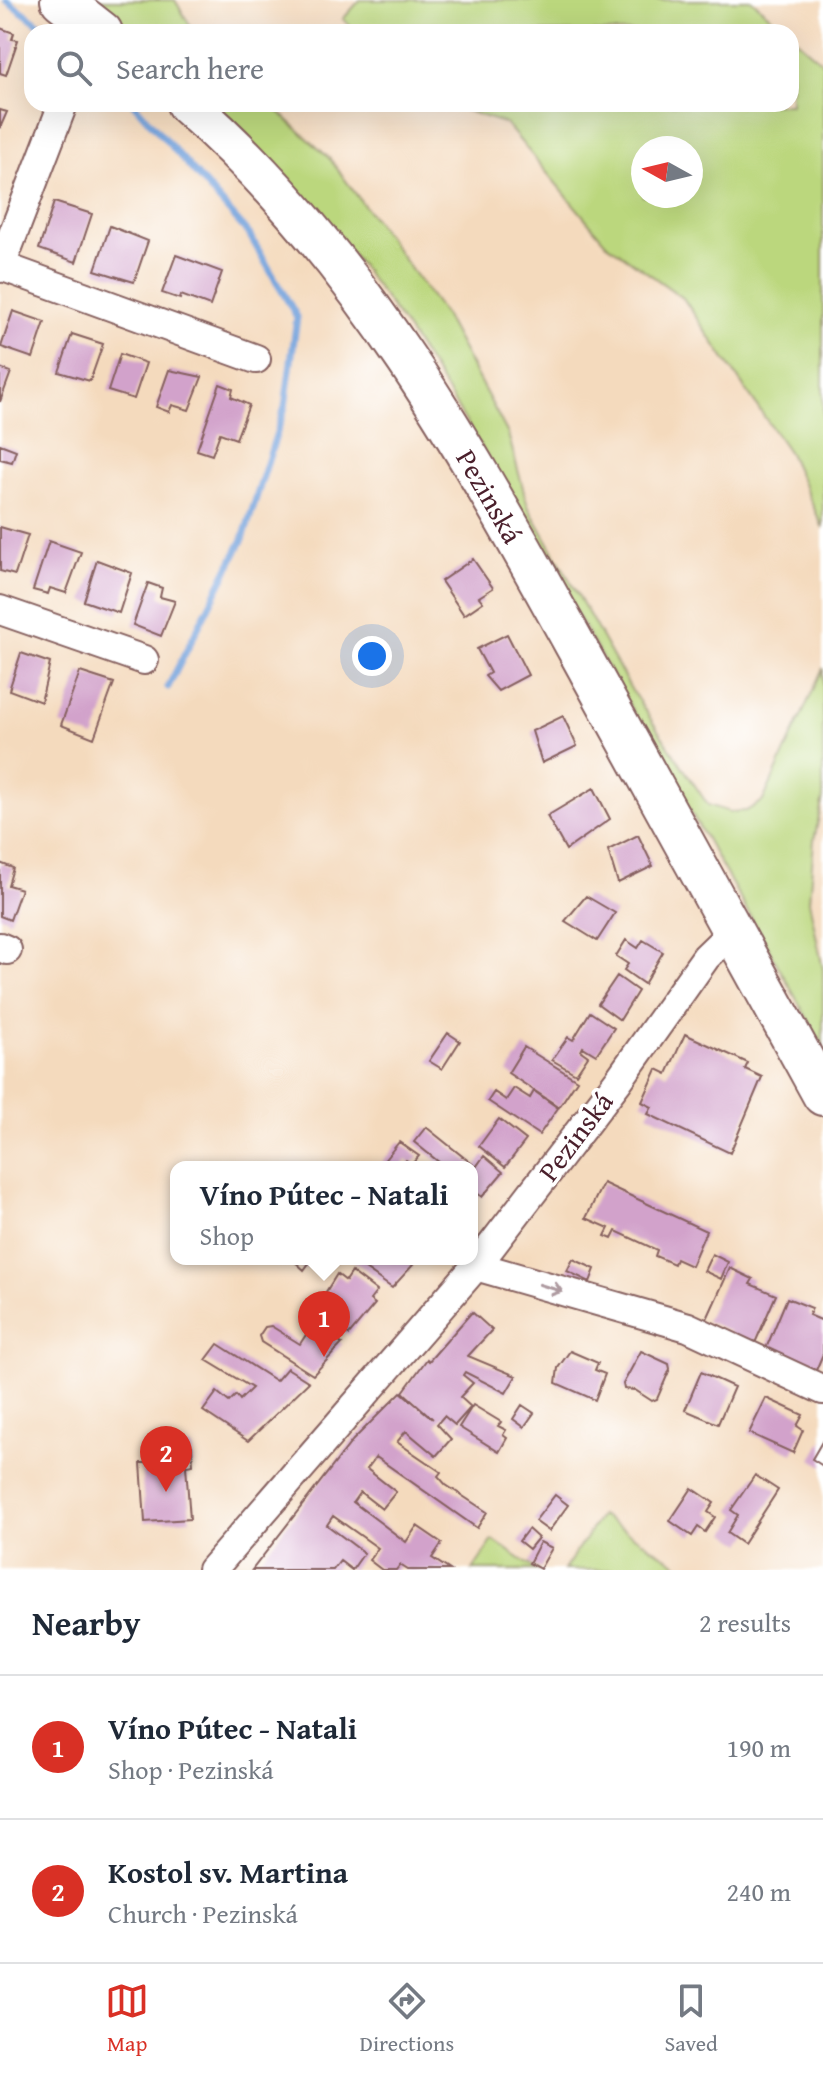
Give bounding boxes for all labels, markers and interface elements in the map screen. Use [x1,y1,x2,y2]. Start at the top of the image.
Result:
search box [24,24,799,112]
icon: search [52,46,96,90]
text: Search here [116,46,264,90]
north arrow [631,136,703,208]
street label: Pezinská [447,441,534,551]
your location [352,636,392,676]
street label: Pezinská [528,1082,623,1189]
popup [170,1161,478,1265]
text: Víno Pútec - Natali [199,1172,449,1216]
text: Shop [199,1216,254,1255]
one-way arrow [537,1281,563,1296]
pin: 1 [298,1291,350,1357]
pin: 2 [140,1426,192,1492]
text: Nearby [32,1598,141,1647]
text: 2 results [699,1603,791,1642]
text: Víno Pútec - Natali [108,1706,357,1750]
text: 1 [51,1728,65,1767]
text: 190 m [726,1728,791,1767]
text: Shop · Pezinská [108,1750,274,1789]
text: Kostol sv. Martina [108,1850,348,1894]
text: 2 [51,1872,65,1911]
text: 240 m [726,1872,791,1911]
text: Church · Pezinská [108,1894,298,1933]
tab: Map [105,1979,149,2059]
tab: Directions [360,1979,454,2059]
tab: Saved [665,1979,718,2059]

